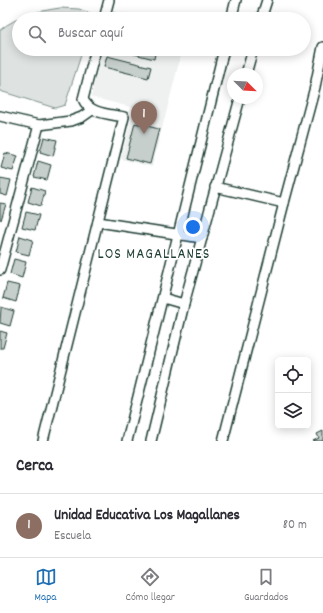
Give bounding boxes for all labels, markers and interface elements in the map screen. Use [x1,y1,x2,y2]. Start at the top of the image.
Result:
search box [12,12,311,56]
icon: search [26,23,48,45]
text: Buscar aquí [58,23,123,45]
north arrow [227,68,263,104]
pin: 1 [131,101,157,134]
your location [183,217,203,237]
district label: LOS MAGALLANES [98,244,210,266]
map controls [275,357,311,429]
button: locate [275,357,311,393]
button: layers [275,393,311,429]
text: Cerca [16,455,53,479]
text: Unidad Educativa Los Magallanes [54,505,240,527]
text: 1 [28,516,30,535]
text: 80 m [283,516,307,535]
text: Escuela [54,527,91,546]
tab: Mapa [35,566,57,606]
tab: Cómo llegar [126,566,175,606]
tab: Guardados [244,566,288,606]

